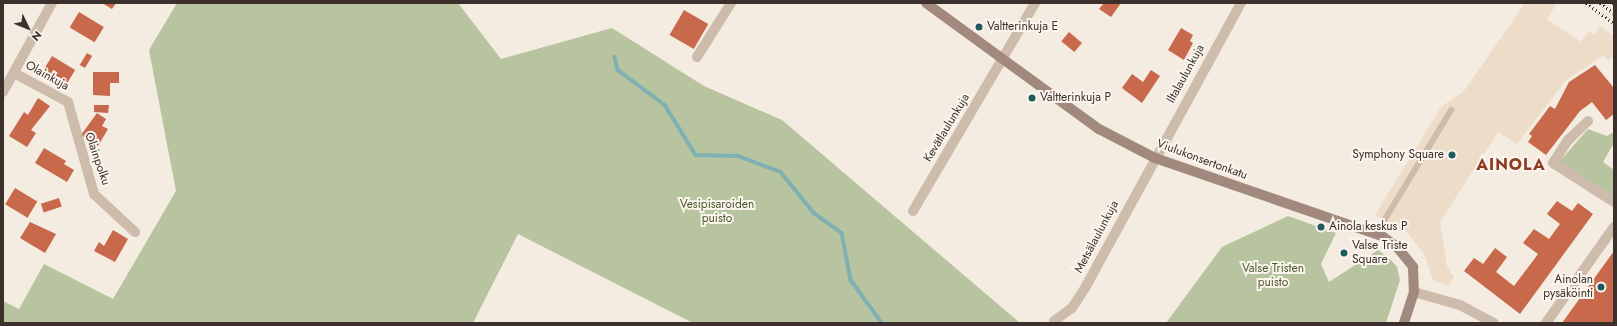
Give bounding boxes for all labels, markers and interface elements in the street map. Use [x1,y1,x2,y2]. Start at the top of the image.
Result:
north arrow [8,8,48,48]
place label: Valtterinkuja E [987,20,1058,34]
marker: Valtterinkuja E [974,22,984,32]
text: N [28,28,46,45]
street label: Iltalaulunkuja [1164,42,1208,106]
street label: Olainkuja [23,58,71,94]
street label: Kevätlaulunkuja [921,91,973,165]
place label: Valtterinkuja P [1040,91,1111,105]
marker: Valtterinkuja P [1027,93,1037,103]
street label: Olainpolku [81,131,113,187]
street label: Viulukonsertonkatu [1155,137,1249,183]
place label: Symphony Square [1352,148,1444,162]
marker: Symphony Square [1447,150,1457,160]
district label: AINOLA [1476,155,1546,175]
park label: Vesipisaroiden puisto [680,198,754,226]
street label: Metsälaulunkuja [1072,198,1122,276]
place label: Ainola keskus P [1329,220,1408,234]
marker: Ainola keskus P [1316,222,1326,232]
place label: Valse Triste Square [1352,239,1408,267]
marker: Valse Triste Square [1339,248,1349,258]
park label: Valse Tristen puisto [1242,262,1304,290]
place label: Ainolan pysäköinti [1543,273,1593,301]
marker: Ainolan pysäköinti [1596,282,1606,292]

